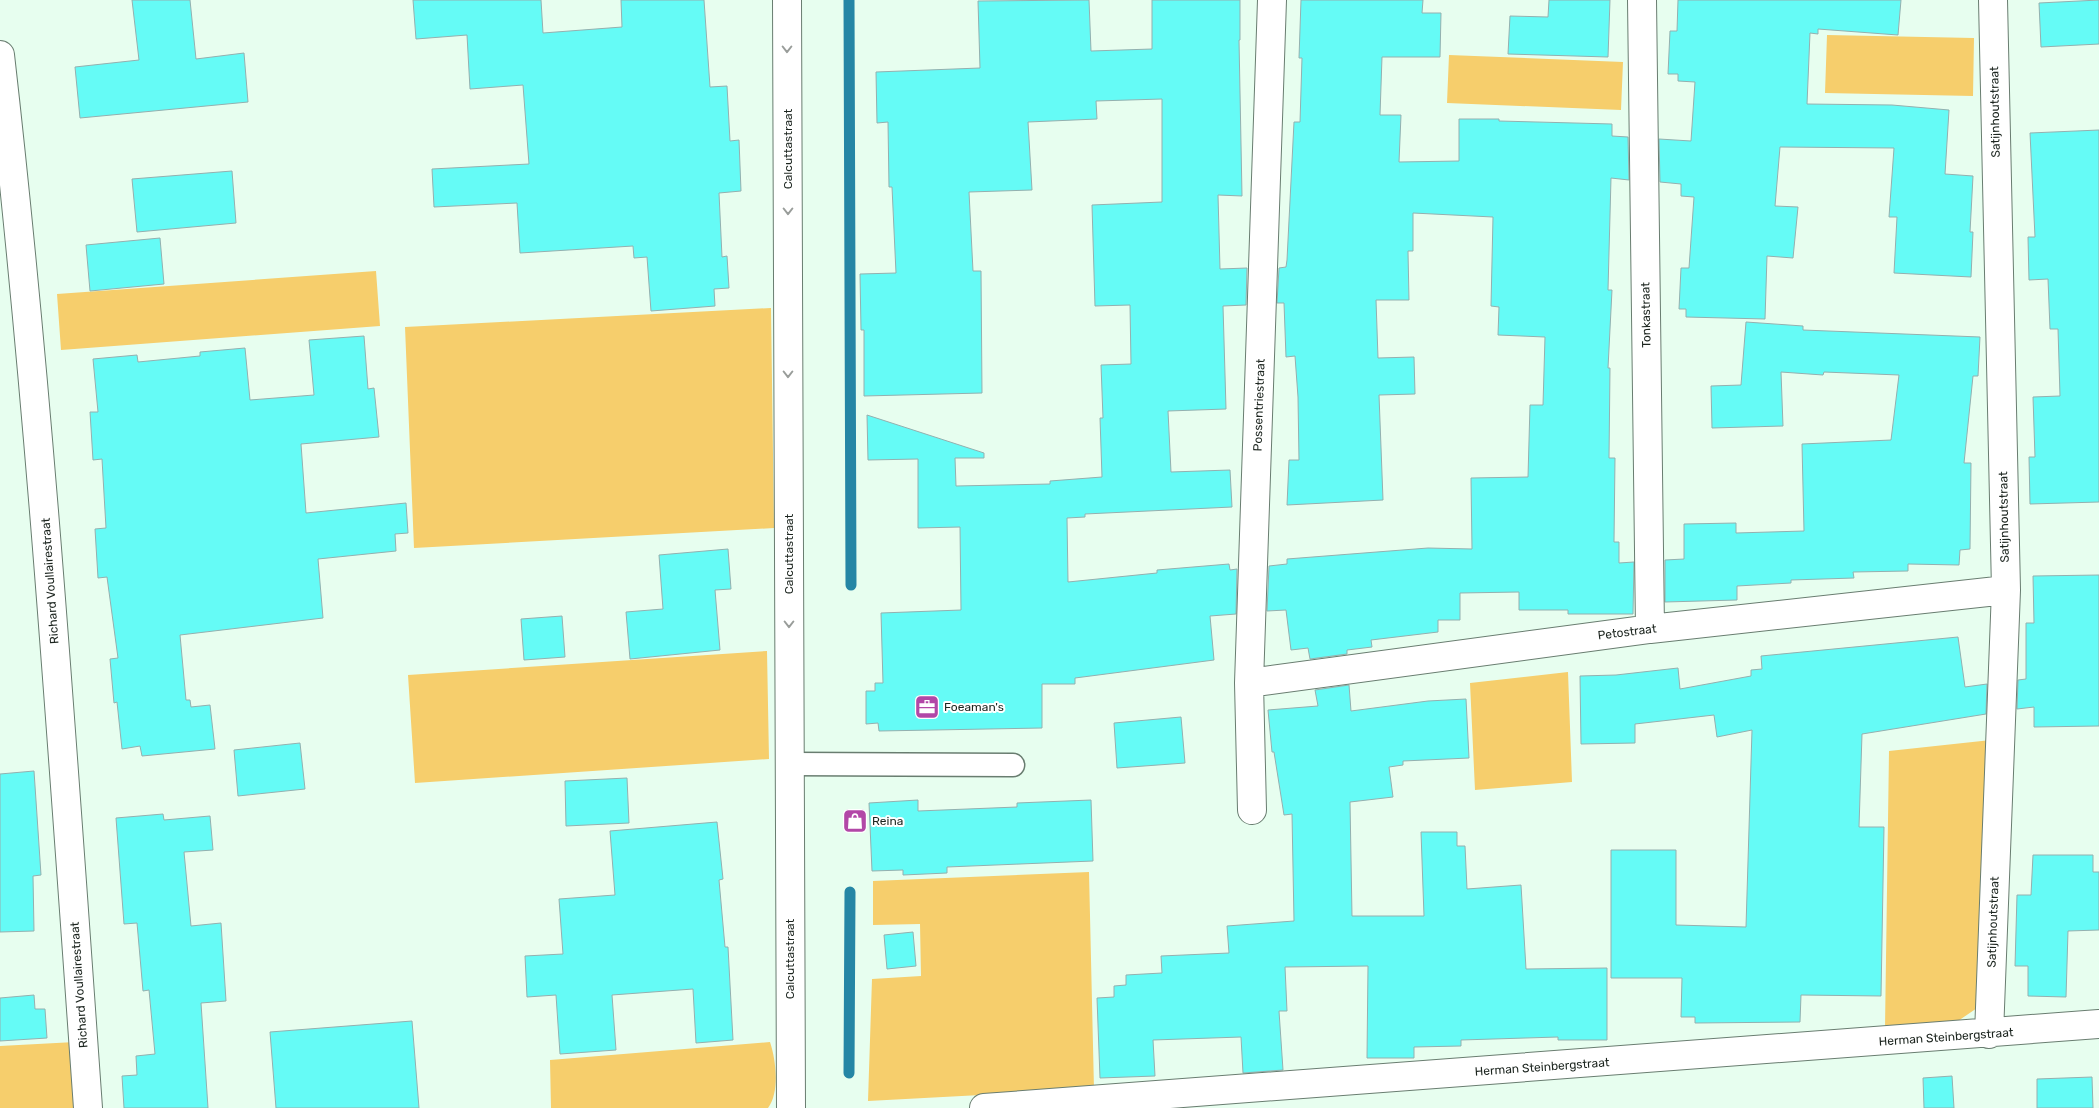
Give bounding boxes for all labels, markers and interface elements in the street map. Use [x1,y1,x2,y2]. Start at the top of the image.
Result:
one-way arrow [782,45,792,53]
street label: Satijnhoutstraat [1987,66,2003,158]
street label: Calcuttastraat [781,108,795,189]
one-way arrow [783,208,793,215]
street label: Tonkastraat [1638,282,1654,348]
street label: Possentriestraat [1250,358,1268,452]
one-way arrow [783,370,793,378]
street label: Satijnhoutstraat [1996,471,2012,563]
street label: Calcuttastraat [782,513,796,594]
street label: Richard Voullairestraat [39,517,61,645]
one-way arrow [784,620,794,628]
street label: Petostraat [1597,621,1657,643]
office icon: Foeaman's [914,694,940,720]
place label: Foeaman's [944,700,1004,714]
shop icon: Reina [842,808,868,834]
place label: Reina [872,814,903,828]
street label: Satijnhoutstraat [1984,876,2002,968]
street label: Calcuttastraat [783,918,797,999]
street label: Richard Voullairestraat [68,921,90,1049]
street label: Herman Steinbergstraat [1878,1025,2014,1049]
street label: Herman Steinbergstraat [1474,1055,1610,1079]

